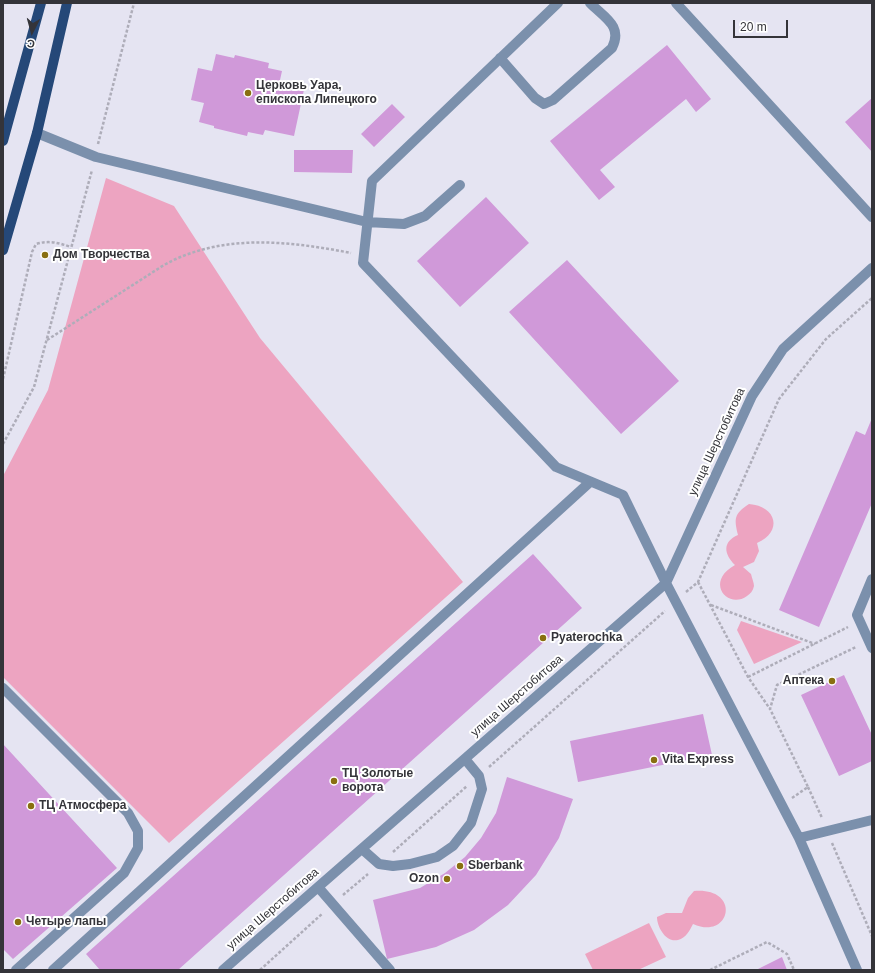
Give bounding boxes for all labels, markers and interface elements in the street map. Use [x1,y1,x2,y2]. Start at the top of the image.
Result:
north arrow [12,12,52,52]
scale bar [735,12,790,38]
text: 20 m [740,20,767,34]
text: С [26,38,35,50]
place label: Церковь Уара, епископа Липецкого [256,79,377,107]
marker: Церковь Уара, епископа Липецкого [243,88,253,98]
place label: Дом Творчества [53,248,149,262]
marker: Дом Творчества [40,250,50,260]
street label: улица Шерстобитова [686,386,748,498]
place label: Pyaterochka [551,631,622,645]
marker: Pyaterochka [538,633,548,643]
street label: улица Шерстобитова [468,652,566,740]
place label: Аптека [783,674,824,688]
marker: Аптека [827,676,837,686]
place label: Vita Express [662,753,734,767]
marker: Vita Express [649,755,659,765]
place label: ТЦ Золотые ворота [342,767,413,795]
marker: ТЦ Золотые ворота [329,776,339,786]
place label: ТЦ Атмосфера [39,799,126,813]
marker: ТЦ Атмосфера [26,801,36,811]
place label: Sberbank [468,859,523,873]
marker: Sberbank [455,861,465,871]
street label: улица Шерстобитова [224,865,322,953]
place label: Ozon [409,872,439,886]
marker: Ozon [442,874,452,884]
place label: Четыре лапы [26,915,106,929]
marker: Четыре лапы [13,917,23,927]

